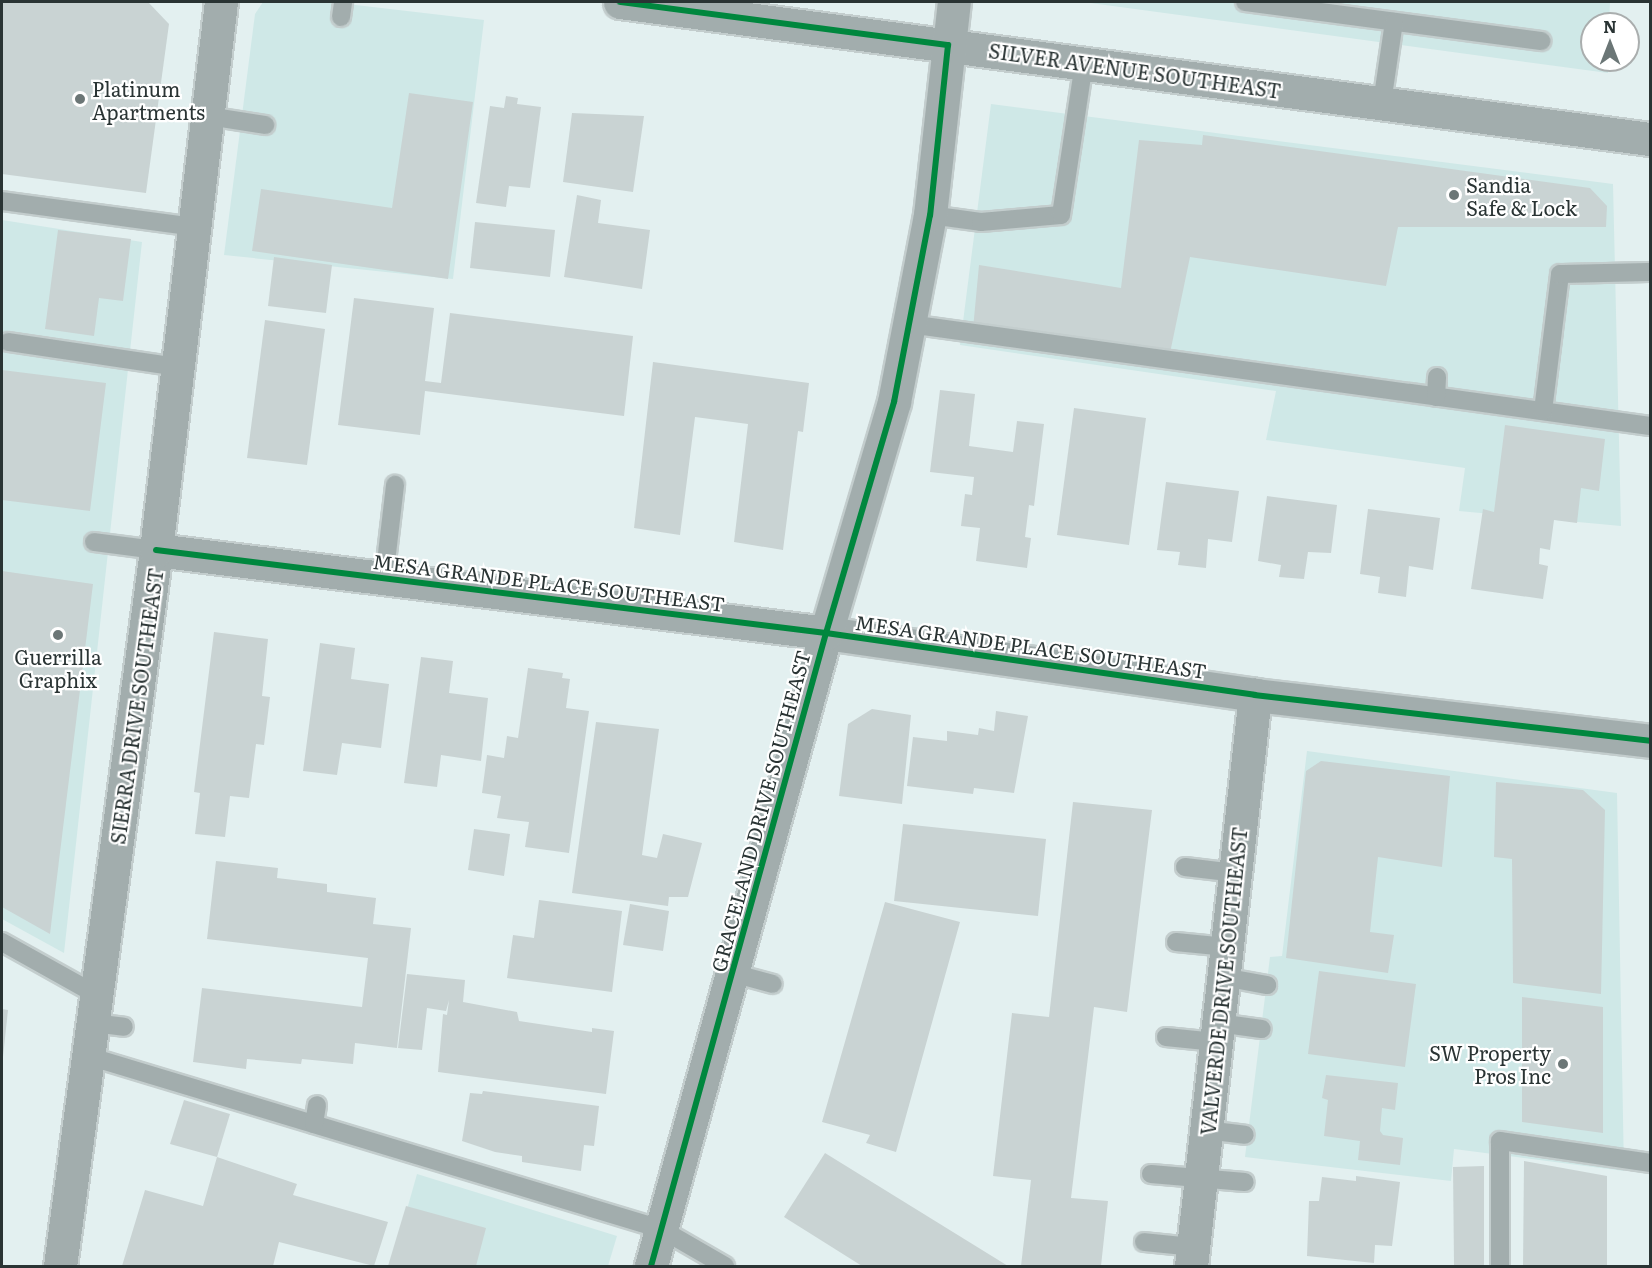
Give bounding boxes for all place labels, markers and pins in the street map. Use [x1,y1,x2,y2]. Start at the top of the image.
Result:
place label: Platinum Apartments [92,76,205,123]
marker: Platinum Apartments [73,92,87,106]
place label: Sandia Safe & Lock [1466,172,1577,219]
marker: Sandia Safe & Lock [1447,188,1461,202]
marker: Guerrilla Graphix [51,628,65,642]
place label: Guerrilla Graphix [14,644,102,691]
place label: SW Property Pros Inc [1429,1040,1551,1087]
marker: SW Property Pros Inc [1556,1057,1570,1071]

